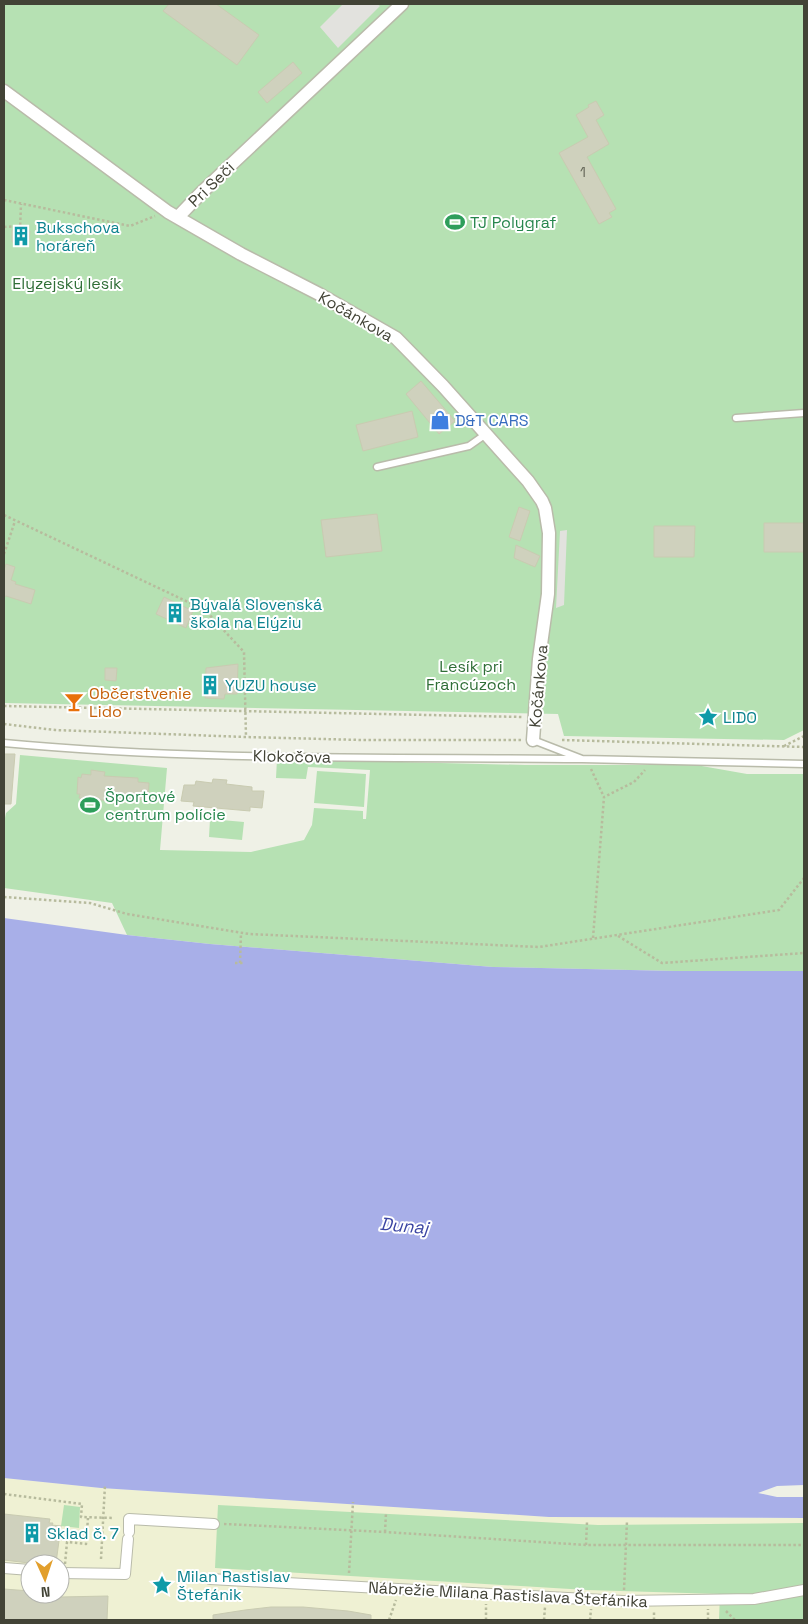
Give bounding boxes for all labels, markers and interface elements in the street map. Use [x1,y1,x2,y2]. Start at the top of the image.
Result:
street label: Pri Seči [184,157,239,212]
house number: 1 [580,163,586,181]
sports icon: TJ Polygraf [444,211,466,233]
place label: TJ Polygraf [470,212,556,233]
place label: Bukschova horáreň [36,217,120,256]
building icon: Bukschova horáreň [10,225,32,247]
park label: Elyzejský lesík [12,273,122,294]
street label: Kočánkova [314,287,397,346]
shop icon: D&T CARS [429,409,451,431]
place label: D&T CARS [455,410,529,431]
place label: Bývalá Slovenská škola na Elýziu [190,594,322,633]
building icon: Bývalá Slovenská škola na Elýziu [164,602,186,624]
street label: Kočánkova [524,644,553,728]
park label: Lesík pri Francúzoch [426,656,516,695]
building icon: YUZU house [199,674,221,696]
place label: YUZU house [225,675,317,696]
place label: Občerstvenie Lido [89,683,192,722]
bar icon: Občerstvenie Lido [63,691,85,713]
place icon: LIDO [697,706,719,728]
place label: LIDO [723,707,757,728]
street label: Klokočova [253,745,331,768]
place label: Športové centrum polície [105,786,226,825]
sports icon: Športové centrum polície [79,794,101,816]
water label: Dunaj [379,1212,432,1239]
building icon: Sklad č. 7 [21,1522,43,1544]
place label: Sklad č. 7 [47,1523,119,1544]
north arrow [20,1554,70,1604]
place label: Milan Rastislav Štefánik [177,1566,291,1605]
place icon: Milan Rastislav Štefánik [151,1574,173,1596]
street label: Nábrežie Milana Rastislava Štefánika [368,1577,648,1612]
text: N [41,1583,51,1601]

